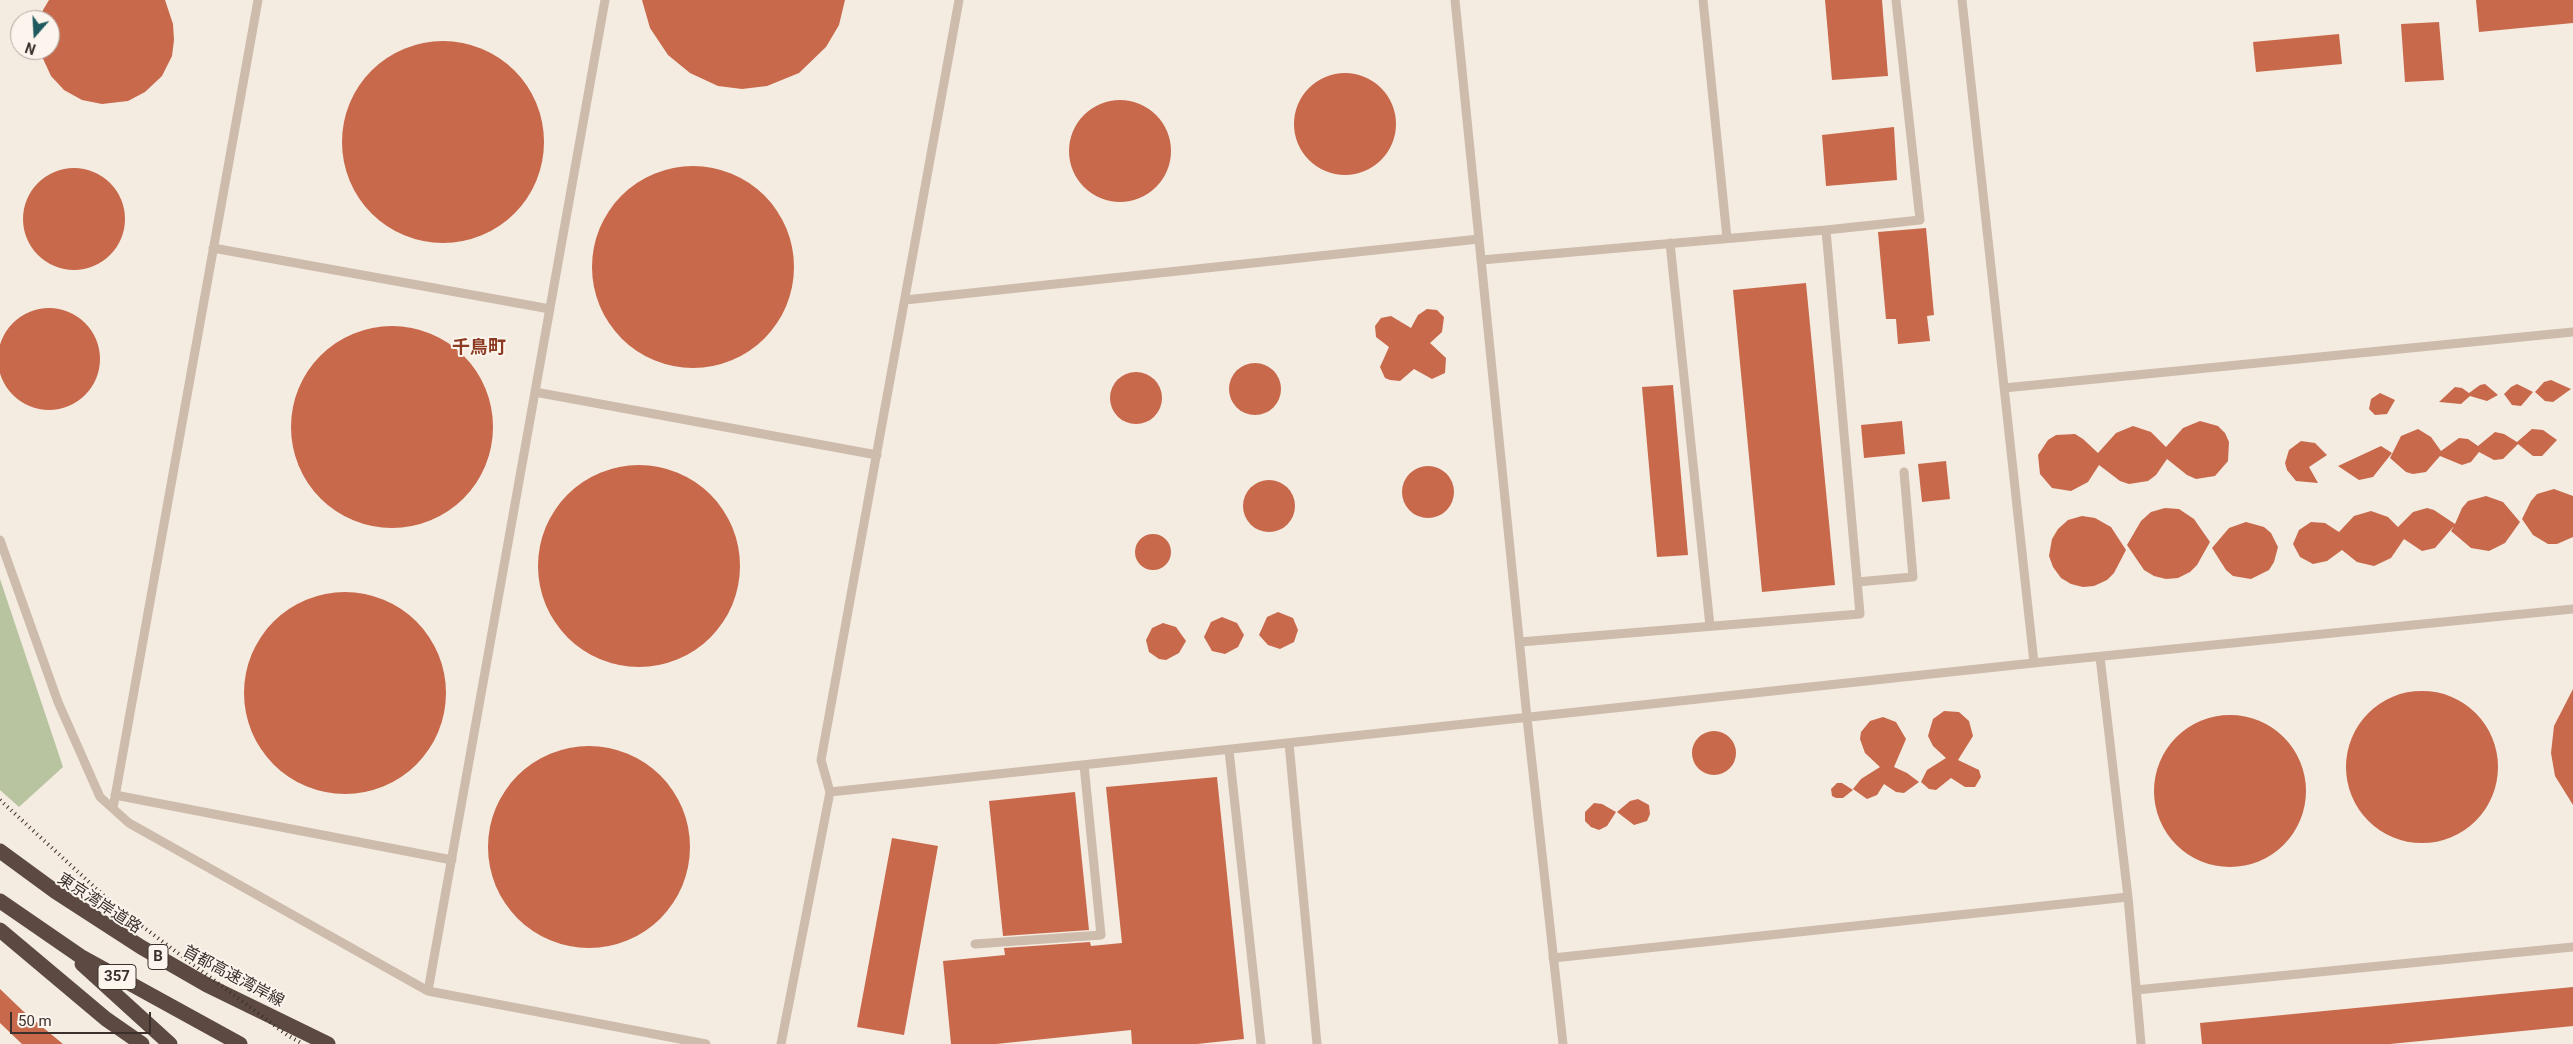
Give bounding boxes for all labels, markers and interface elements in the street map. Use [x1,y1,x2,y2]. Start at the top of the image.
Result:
north arrow [10,10,60,60]
text: N [23,39,38,57]
district label: 千鳥町 [452,337,506,359]
street label: 東京湾岸道路 [54,870,144,938]
street label: 首都高速湾岸線 [179,942,287,1012]
road number: B [148,944,168,970]
road number: 357 [98,964,136,990]
scale bar [12,1002,154,1034]
text: 50 m [18,1012,52,1030]

